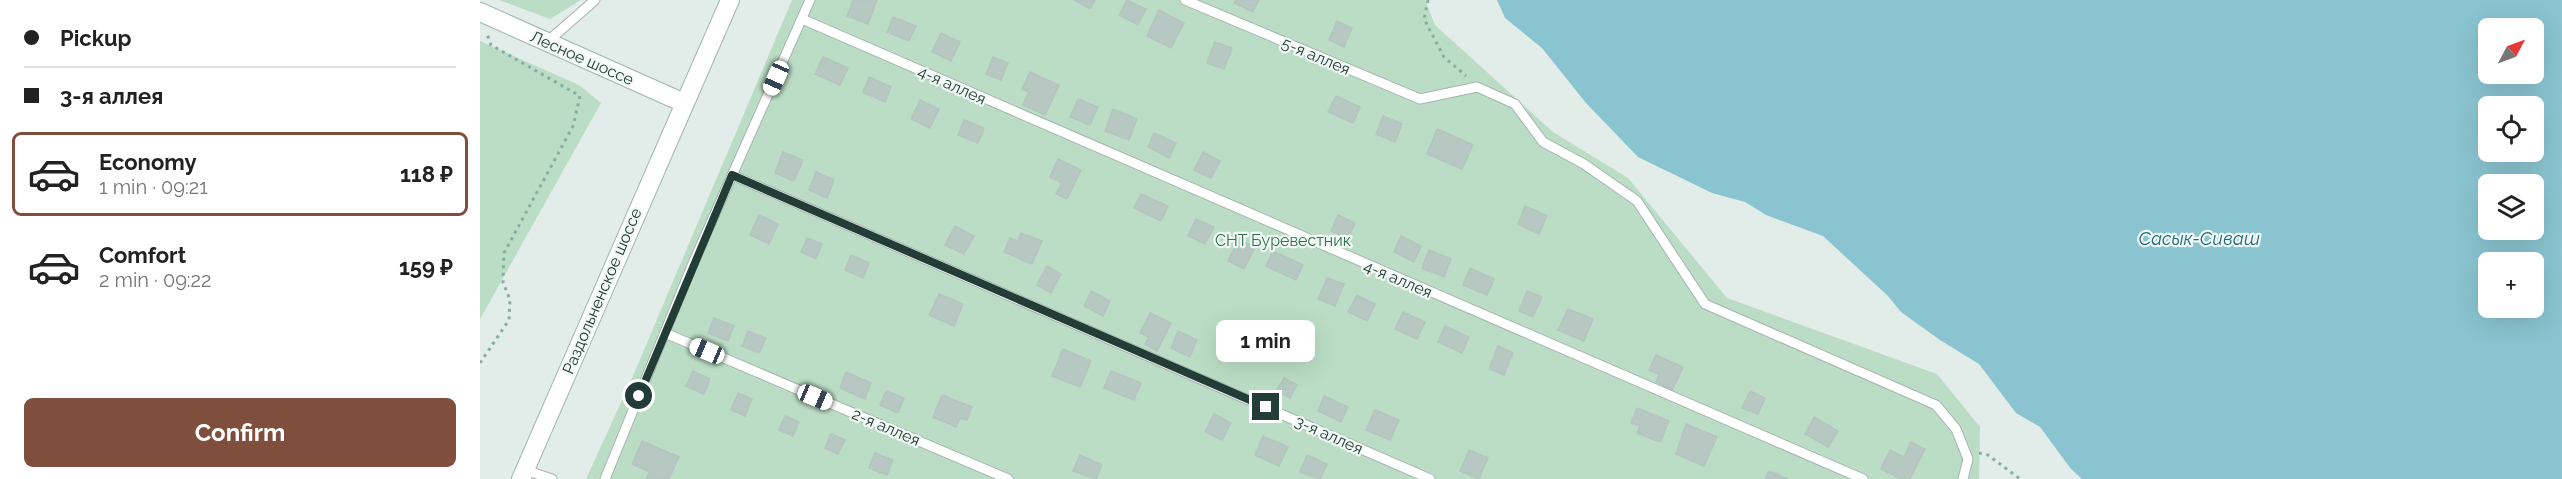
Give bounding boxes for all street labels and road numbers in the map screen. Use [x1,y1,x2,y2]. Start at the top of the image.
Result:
street label: Лесное шоссе [527,27,637,89]
street label: 5-я аллея [1279,33,1353,79]
street label: 4-я аллея [915,62,989,108]
street label: Раздольненское шоссе [558,205,646,377]
street label: 4-я аллея [1361,256,1435,302]
street label: 2-я аллея [849,404,923,450]
street label: 3-я аллея [1292,412,1366,458]

